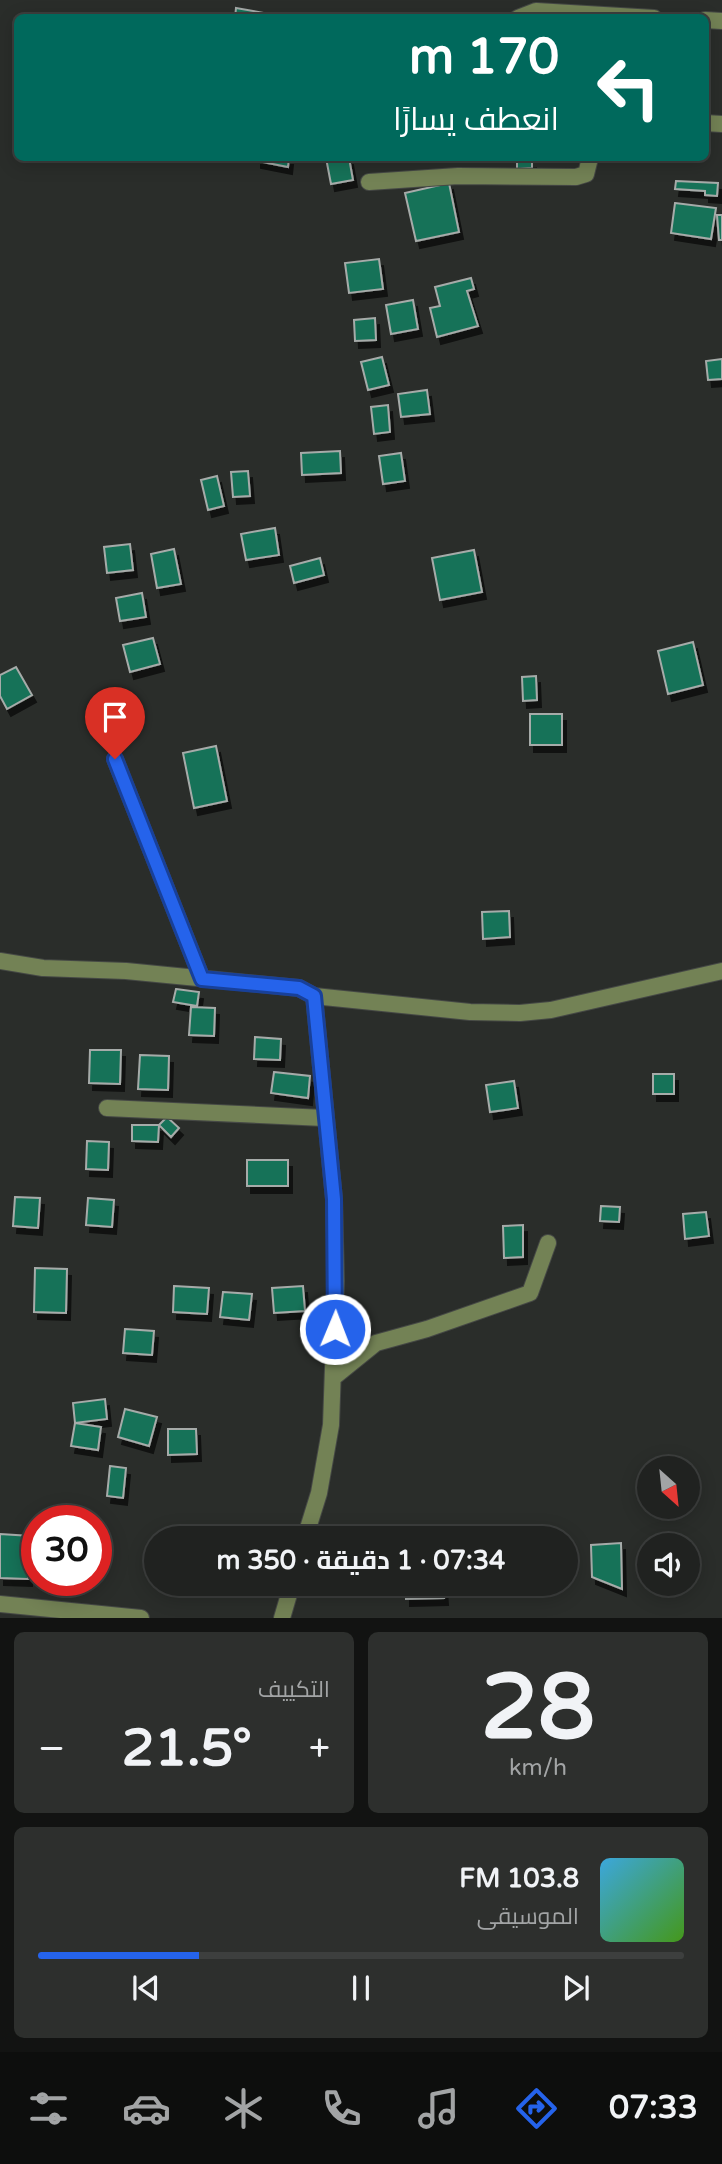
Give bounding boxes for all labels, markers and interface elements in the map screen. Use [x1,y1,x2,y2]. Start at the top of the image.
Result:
text: 170 m [409,28,559,87]
icon: left [583,42,674,133]
text: انعطف يسارًا [393,101,559,139]
pin [85,687,145,759]
icon: arrive [96,698,134,736]
position arrow [298,1292,372,1366]
north arrow [637,1456,700,1519]
map controls [637,1456,700,1596]
speed limit sign: 30 [21,1505,112,1596]
button: sound [637,1533,700,1596]
text: 07:34 · 1 دقيقة · 350 m [217,1545,505,1576]
text: 28 [481,1653,595,1763]
text: التكييف [258,1676,330,1704]
text: 21.5° [122,1717,252,1780]
text: − [38,1726,65,1772]
text: + [309,1726,330,1772]
text: km/h [509,1754,567,1782]
text: 103.8 FM [459,1863,579,1894]
text: الموسيقى [477,1903,579,1931]
icon: previous [127,1969,165,2007]
icon: pause [342,1969,380,2007]
icon: next [557,1969,595,2007]
icon: filters [24,2084,73,2133]
icon: car [122,2084,171,2133]
icon: climate [219,2084,268,2133]
icon: phone [317,2084,366,2133]
icon: music [414,2084,463,2133]
icon: directions [512,2084,561,2133]
text: 07:33 [609,2089,698,2127]

